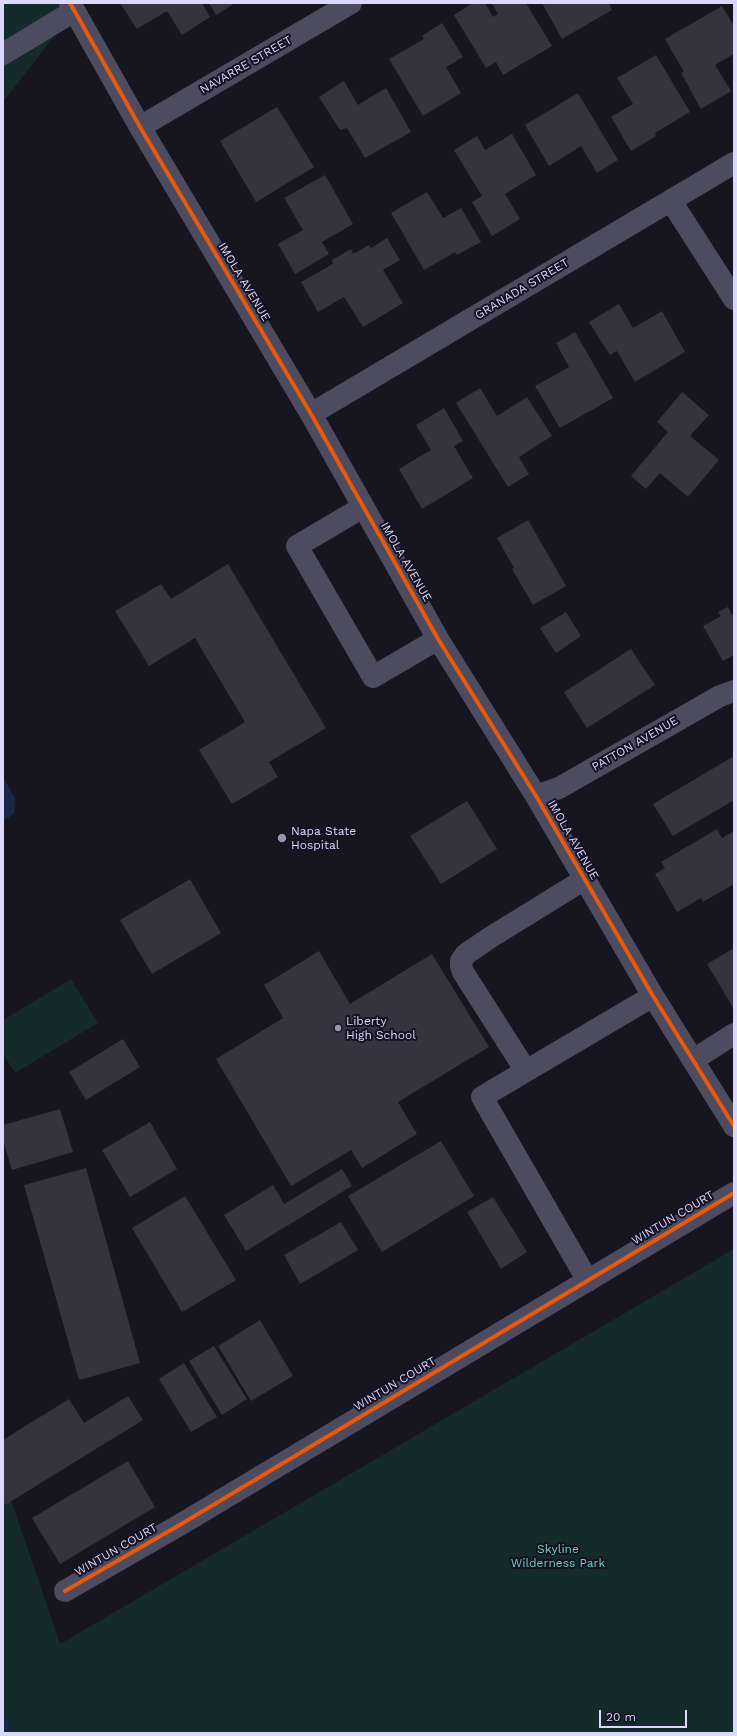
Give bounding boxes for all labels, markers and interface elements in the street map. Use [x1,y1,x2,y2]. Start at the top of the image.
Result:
street label: NAVARRE STREET [197,33,295,97]
street label: IMOLA AVENUE [215,240,273,324]
street label: GRANADA STREET [473,255,571,323]
street label: IMOLA AVENUE [377,520,435,604]
street label: PATTON AVENUE [589,713,681,775]
street label: IMOLA AVENUE [544,798,602,882]
place label: Napa State Hospital [291,824,356,852]
marker: Napa State Hospital [276,832,288,844]
place label: Liberty High School [346,1014,416,1042]
marker: Liberty High School [333,1023,343,1033]
street label: WINTUN COURT [629,1188,717,1248]
street label: WINTUN COURT [351,1354,439,1414]
street label: WINTUN COURT [72,1520,160,1580]
park label: Skyline Wilderness Park [511,1542,605,1570]
scale bar [601,1702,689,1728]
text: 20 m [606,1710,636,1724]

